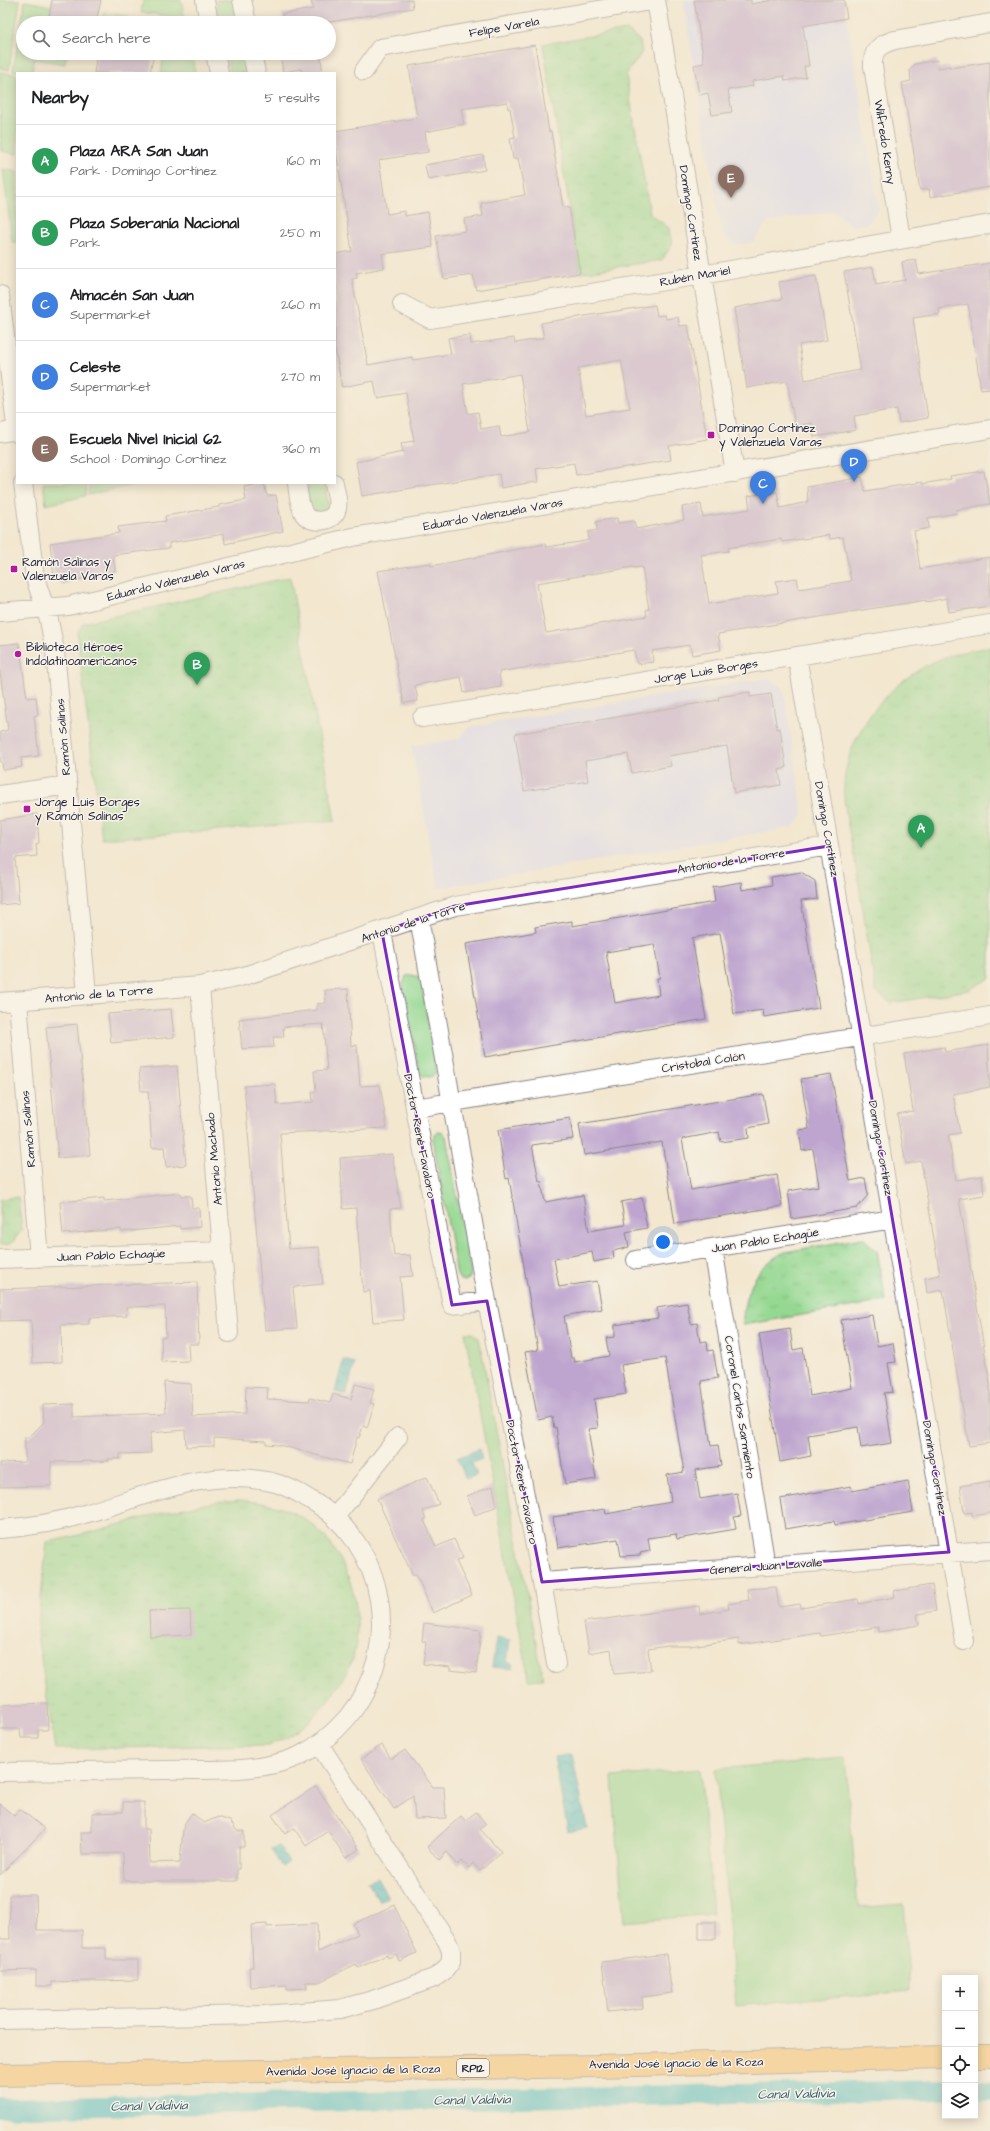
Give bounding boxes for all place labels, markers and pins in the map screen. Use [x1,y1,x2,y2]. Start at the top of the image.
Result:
pin: E [718,165,744,198]
place label: Domingo Cortínez y Valenzuela Varas [719,420,822,452]
marker: Domingo Cortínez y Valenzuela Varas [706,430,716,440]
pin: D [841,449,867,482]
pin: C [750,471,776,504]
place label: Ramón Salinas y Valenzuela Varas [22,554,114,585]
marker: Ramón Salinas y Valenzuela Varas [9,564,19,574]
place label: Biblioteca Héroes Indolatinoamericanos [26,639,137,670]
marker: Biblioteca Héroes Indolatinoamericanos [13,649,23,659]
pin: B [184,652,210,685]
place label: Jorge Luis Borges y Ramón Salinas [35,794,140,826]
marker: Jorge Luis Borges y Ramón Salinas [22,804,32,814]
pin: A [908,815,934,848]

